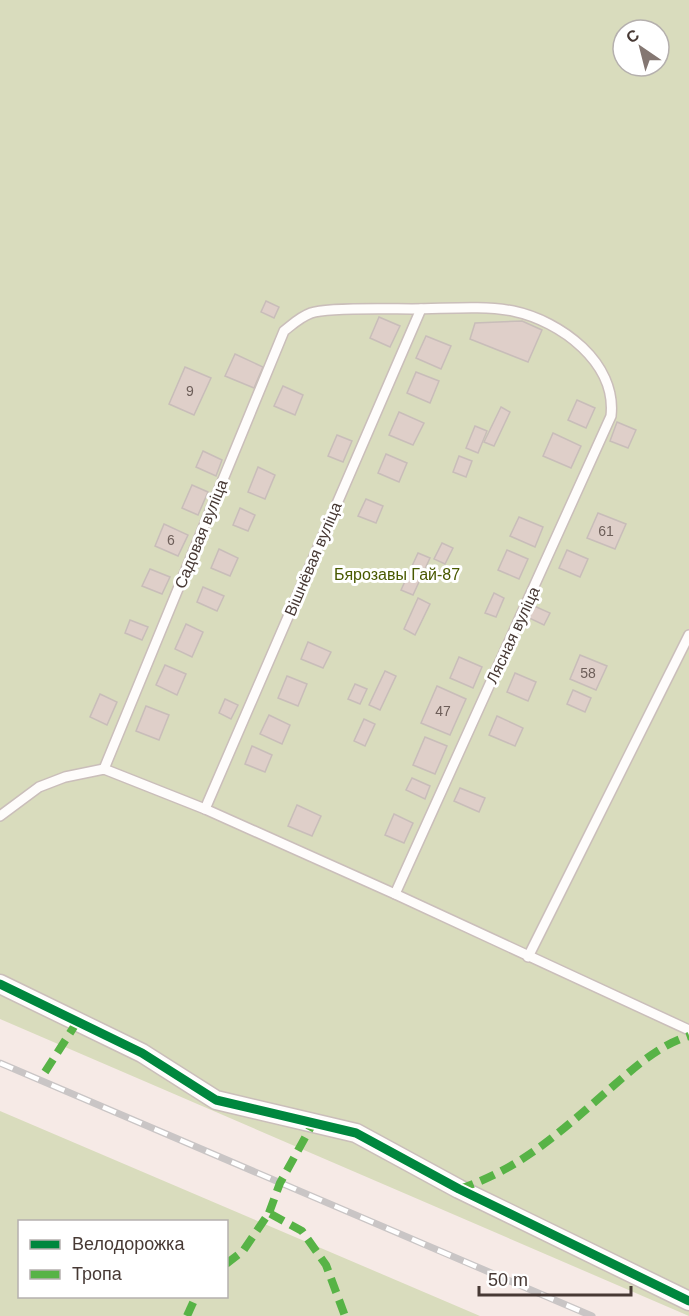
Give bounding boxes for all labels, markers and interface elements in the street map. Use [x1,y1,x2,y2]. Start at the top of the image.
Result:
north arrow [611,18,671,78]
text: С [623,26,643,46]
house number: 9 [186,383,194,399]
street label: Садовая вуліца [171,477,231,591]
street label: Вішнёвая вуліца [281,499,345,618]
house number: 61 [598,523,614,539]
house number: 6 [167,532,175,548]
park label: Бярозавы Гай-87 [334,566,460,583]
street label: Лясная вуліца [483,584,543,686]
house number: 58 [580,665,596,681]
house number: 47 [435,703,451,719]
legend [18,1220,228,1298]
text: Велодорожка [72,1234,185,1254]
scale bar [479,1259,630,1297]
text: Тропа [72,1264,123,1284]
text: 50 m [488,1270,528,1290]

